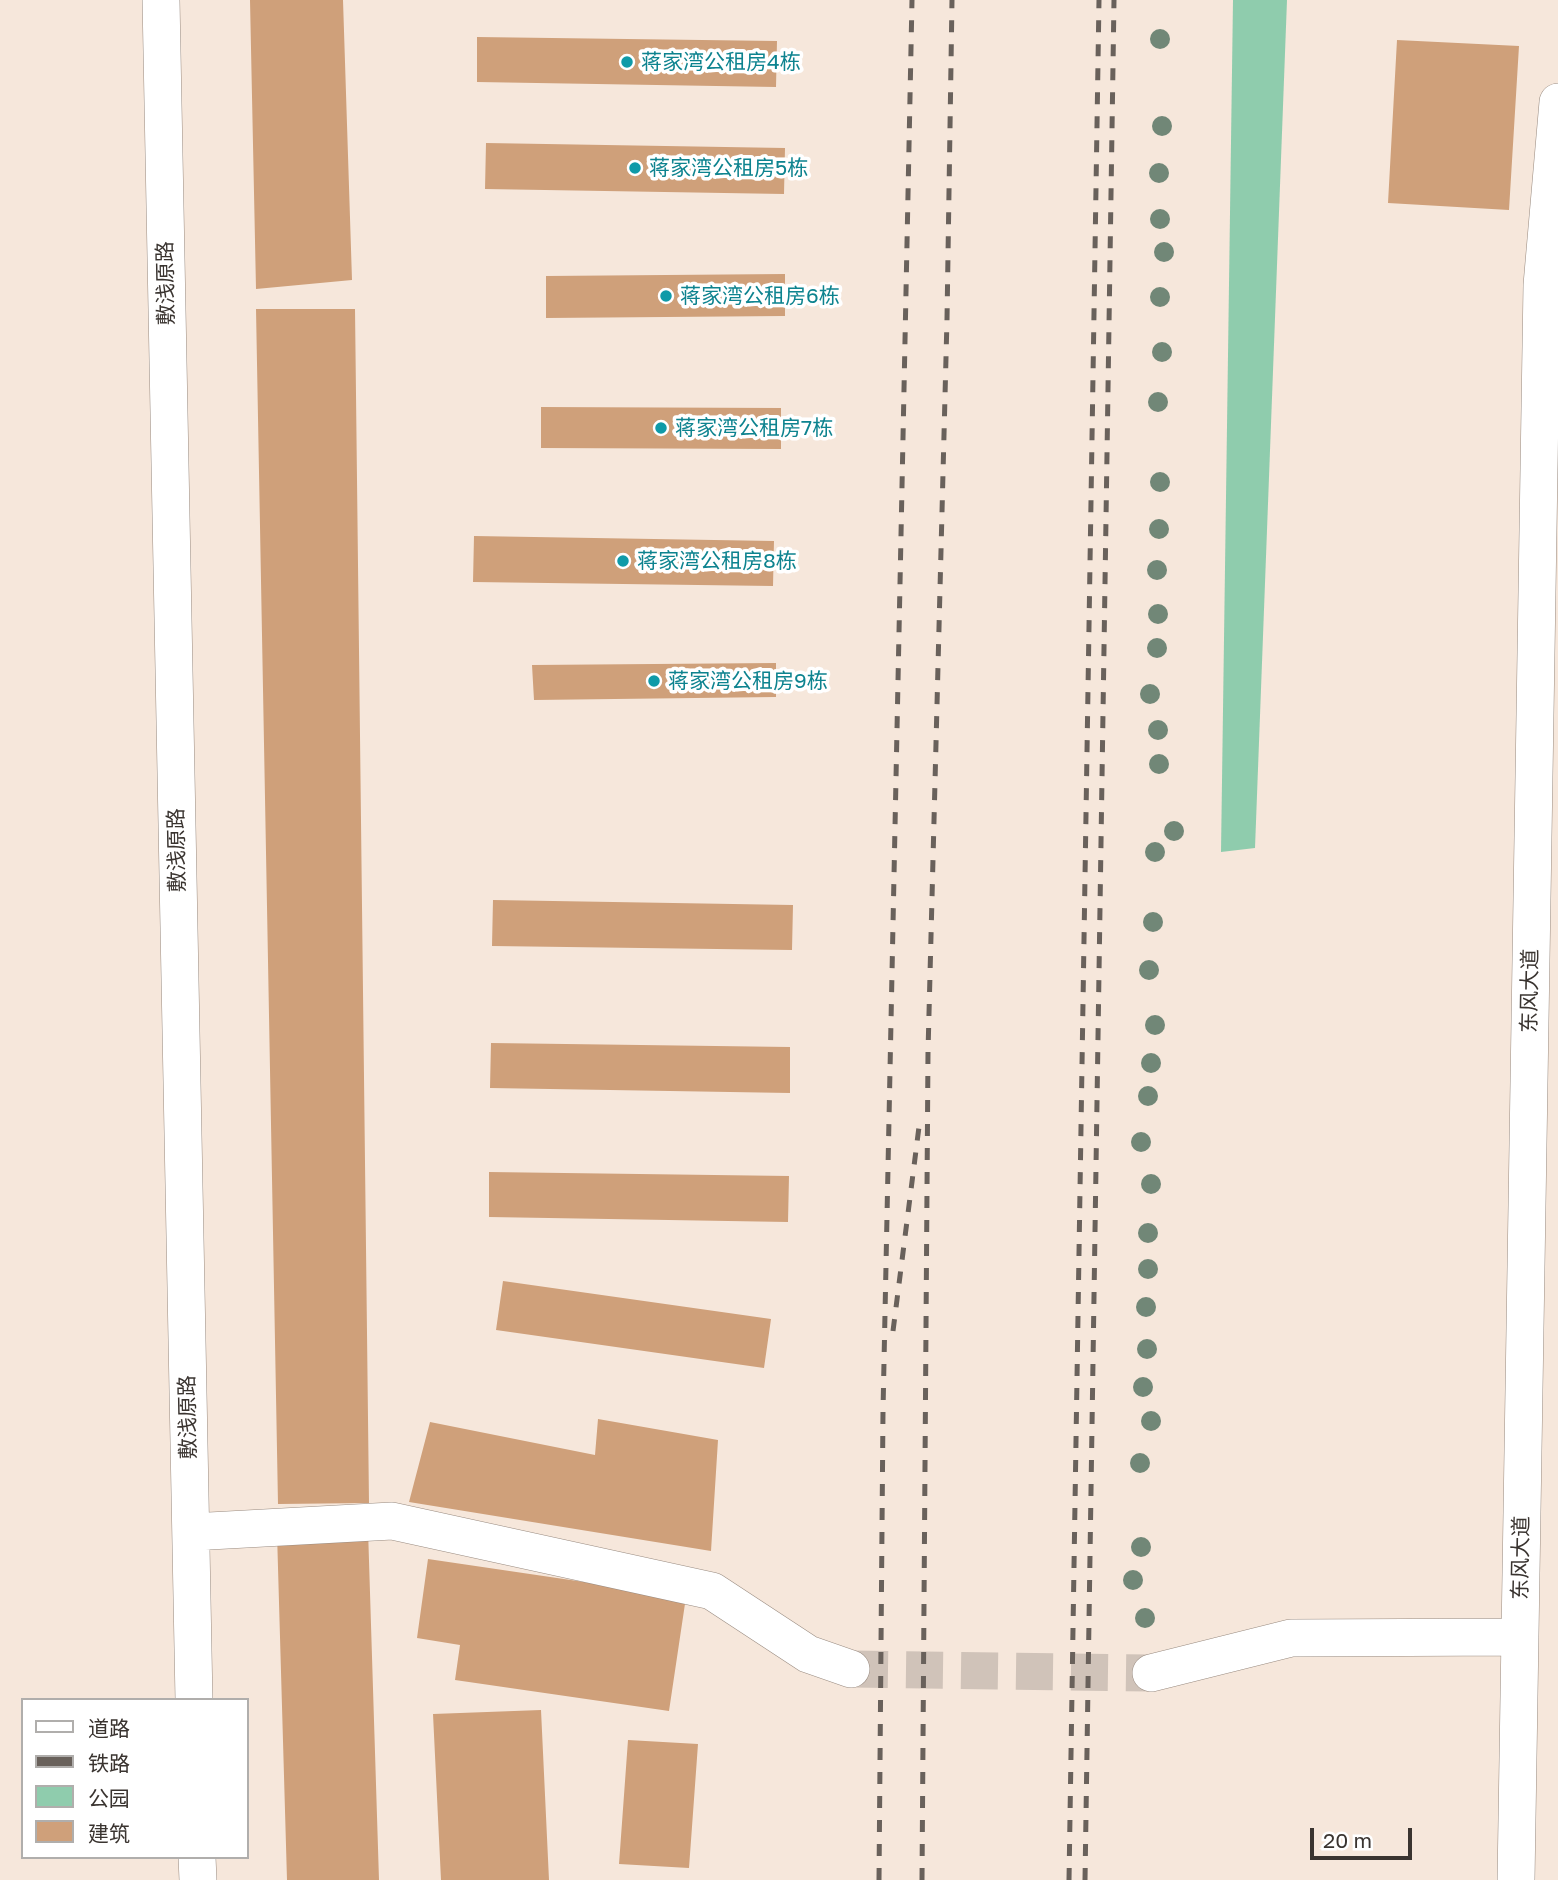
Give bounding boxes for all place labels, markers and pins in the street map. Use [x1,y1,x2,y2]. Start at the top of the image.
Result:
place label: 蒋家湾公租房4栋 [641,49,801,75]
marker: 蒋家湾公租房4栋 [619,54,635,70]
place label: 蒋家湾公租房5栋 [649,155,808,181]
marker: 蒋家湾公租房5栋 [627,160,643,176]
place label: 蒋家湾公租房6栋 [680,283,840,309]
marker: 蒋家湾公租房6栋 [658,288,674,304]
place label: 蒋家湾公租房7栋 [675,415,833,441]
marker: 蒋家湾公租房7栋 [653,420,669,436]
place label: 蒋家湾公租房8栋 [637,548,797,574]
marker: 蒋家湾公租房8栋 [615,553,631,569]
place label: 蒋家湾公租房9栋 [668,668,828,694]
marker: 蒋家湾公租房9栋 [646,673,662,689]

